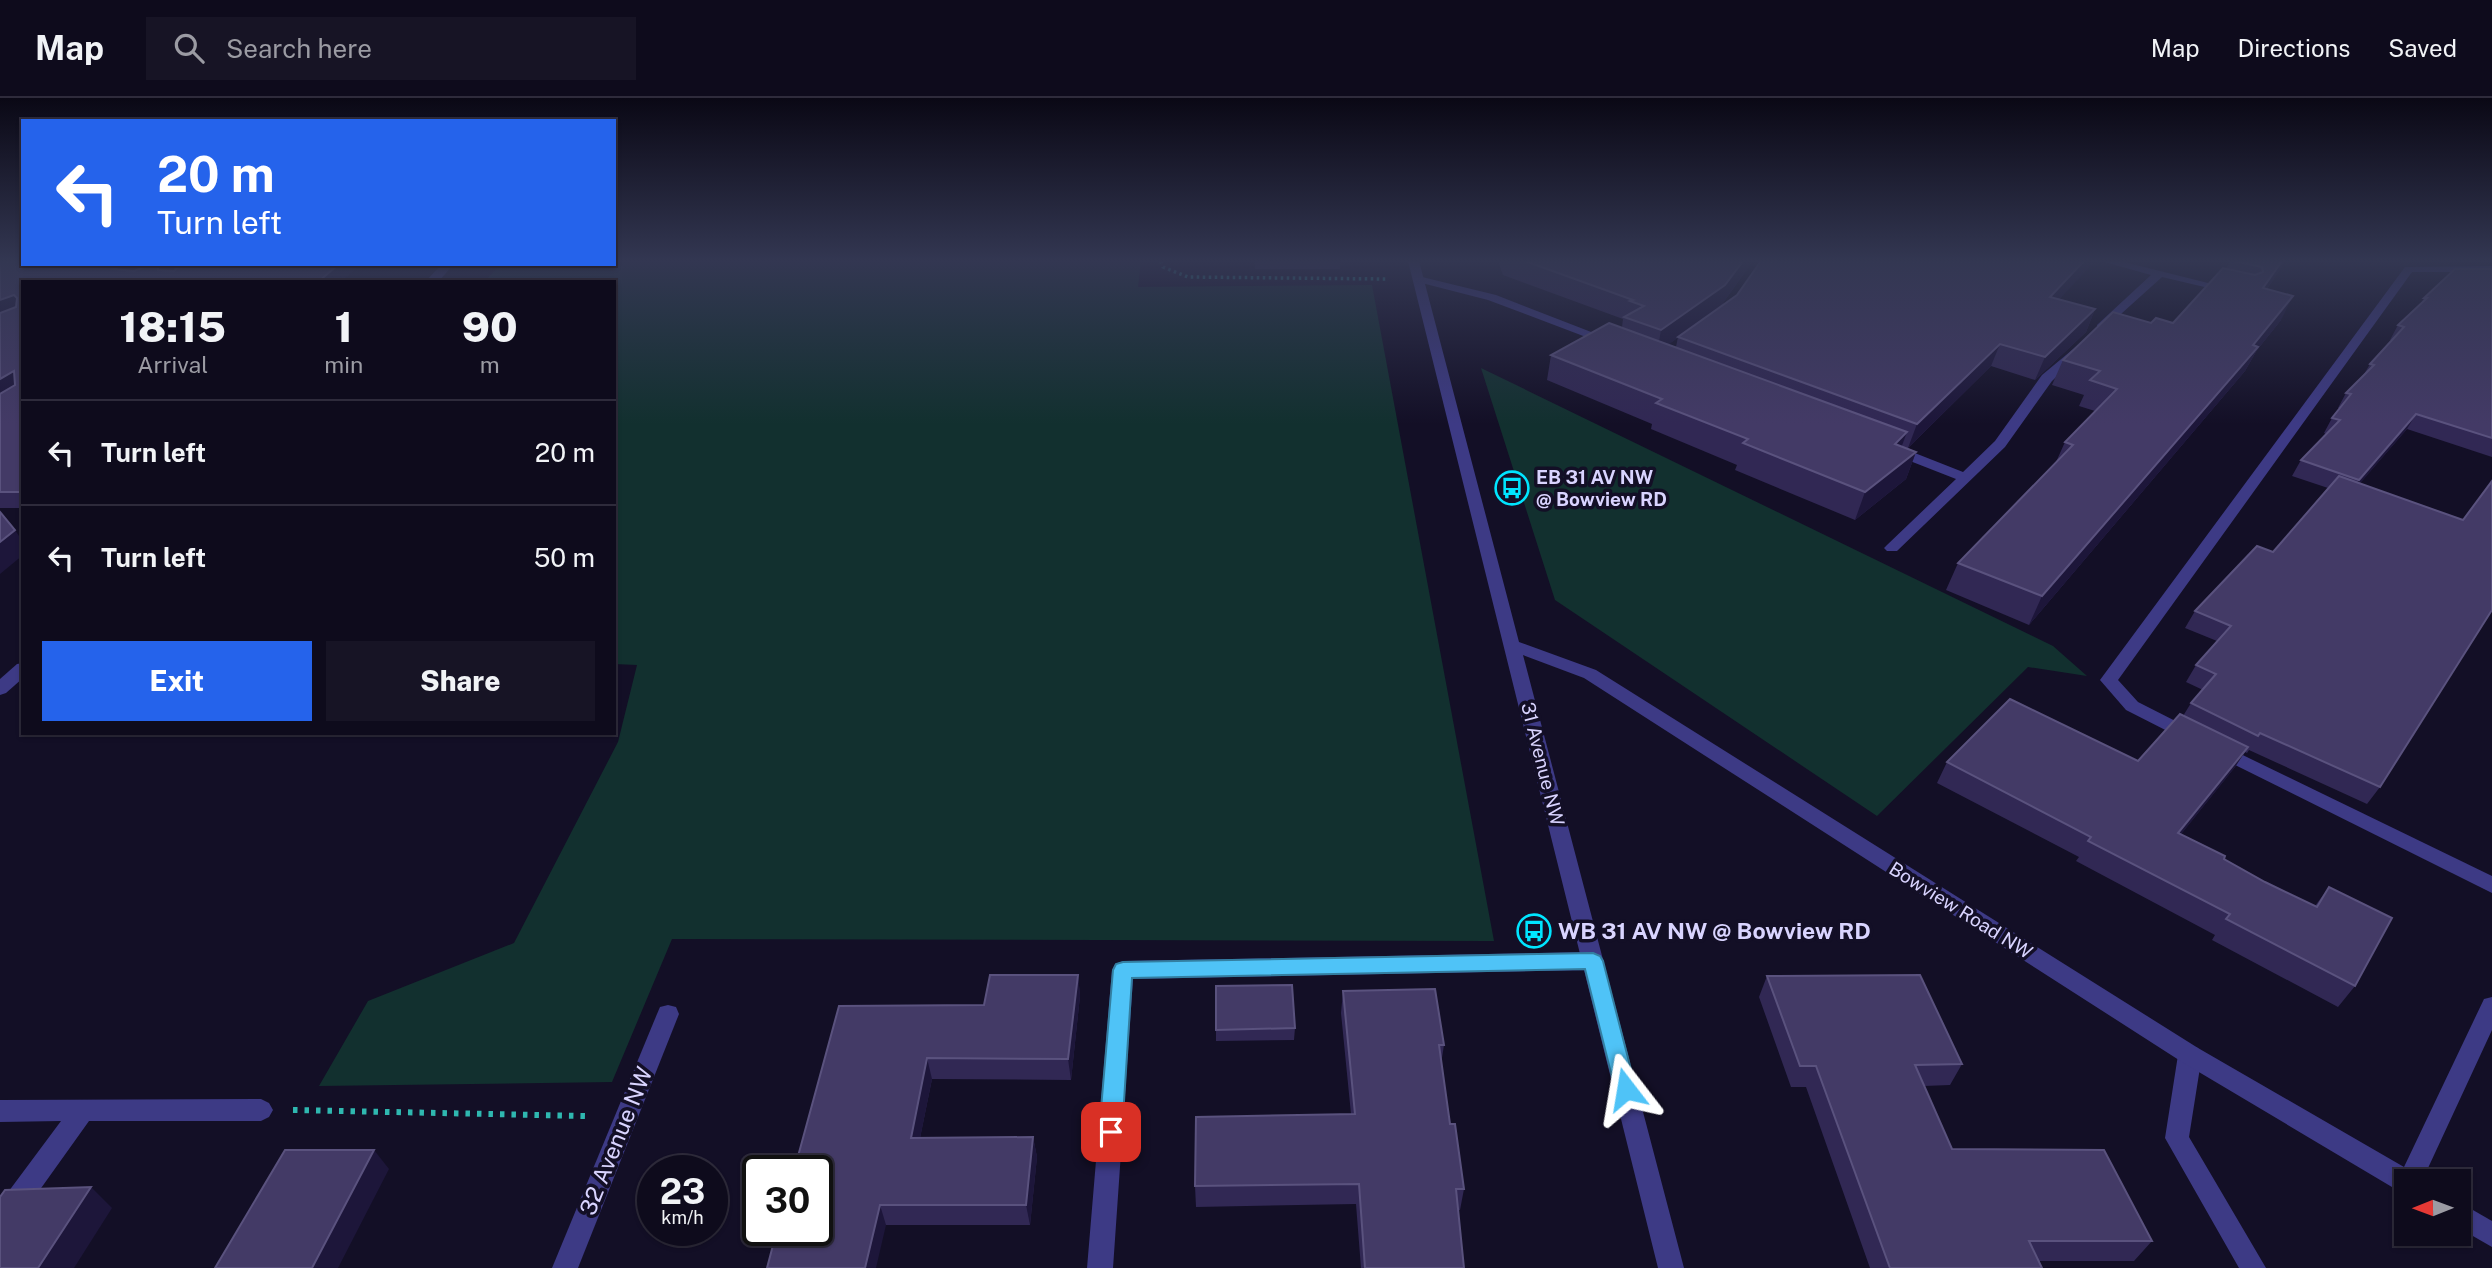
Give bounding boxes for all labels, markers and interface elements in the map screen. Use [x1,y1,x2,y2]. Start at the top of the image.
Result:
search box [146,17,636,80]
text: Map [35,29,104,67]
icon: search [170,29,208,67]
text: Search here [226,33,372,64]
text: Map [2151,34,2200,62]
text: Directions [2238,34,2350,62]
text: Saved [2388,34,2457,62]
text: 20 m [157,145,275,203]
icon: left [42,147,133,238]
text: Turn left [157,204,282,241]
text: 18:15 [119,302,226,351]
text: 1 [335,302,353,351]
text: 90 [462,302,518,351]
text: Arrival [137,351,208,378]
text: min [324,351,363,378]
text: m [480,351,500,378]
icon: left [42,434,80,472]
text: Turn left [101,437,206,468]
text: 20 m [535,437,595,468]
place label: EB 31 AV NW @ Bowview RD [1536,466,1667,510]
bus stop icon: EB 31 AV NW @ Bowview RD [1493,469,1531,507]
icon: left [42,539,80,577]
text: Turn left [101,542,206,573]
text: 50 m [534,542,595,573]
button: Exit [42,641,312,721]
button: Share [326,641,595,721]
street label: 31 Avenue NW [1517,700,1569,828]
street label: Bowview Road NW [1885,857,2037,963]
bus stop icon: WB 31 AV NW @ Bowview RD [1515,912,1553,950]
place label: WB 31 AV NW @ Bowview RD [1558,917,1871,944]
position arrow [1589,1052,1663,1126]
street label: 32 Avenue NW [574,1063,658,1219]
pin [1081,1102,1141,1162]
icon: arrive [1092,1113,1130,1151]
speed limit sign: 30 [742,1155,833,1246]
north arrow [2394,1169,2471,1246]
map controls [2394,1169,2471,1246]
text: 23 [660,1171,705,1212]
text: km/h [661,1207,704,1228]

